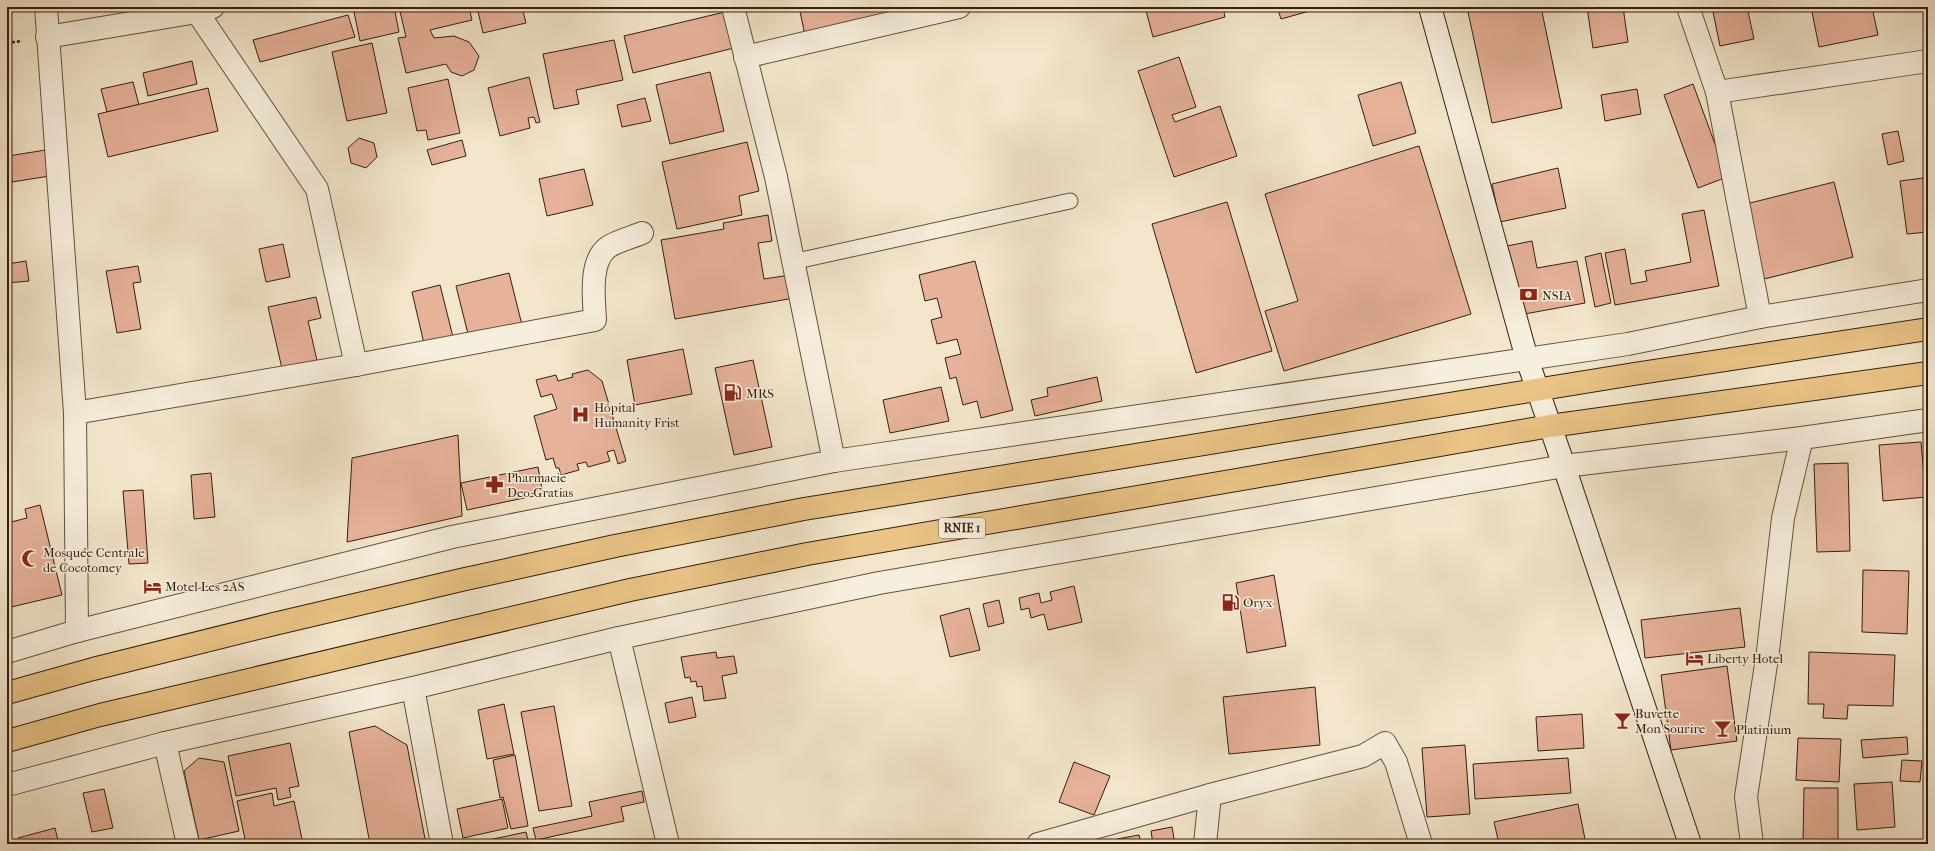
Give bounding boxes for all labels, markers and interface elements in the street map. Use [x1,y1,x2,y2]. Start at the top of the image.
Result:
bank icon: NSIA [1519,285,1539,305]
place label: NSIA [1542,288,1573,303]
fuel station icon: MRS [723,383,743,403]
place label: MRS [746,386,774,401]
place label: Hôpital Humanity Frist [594,400,680,430]
hospital icon: Hôpital Humanity Frist [571,404,591,424]
place label: Pharmacie Deo-Gratias [507,470,574,500]
pharmacy icon: Pharmacie Deo-Gratias [484,474,504,494]
road number: RNIE 1 [939,518,985,538]
place label: Mosquée Centrale de Cocotomey [43,545,145,575]
mosque icon: Mosquée Centrale de Cocotomey [20,549,40,569]
hotel icon: Motel Les 2AS [142,576,162,596]
place label: Motel Les 2AS [165,579,245,594]
fuel station icon: Oryx [1220,592,1240,612]
place label: Oryx [1243,595,1273,610]
hotel icon: Liberty Hotel [1684,648,1704,668]
place label: Liberty Hotel [1707,651,1783,666]
place label: Buvette Mon Sourire [1635,706,1706,736]
bar icon: Buvette Mon Sourire [1612,710,1632,730]
bar icon: Platinium [1713,719,1733,739]
place label: Platinium [1736,722,1792,737]

